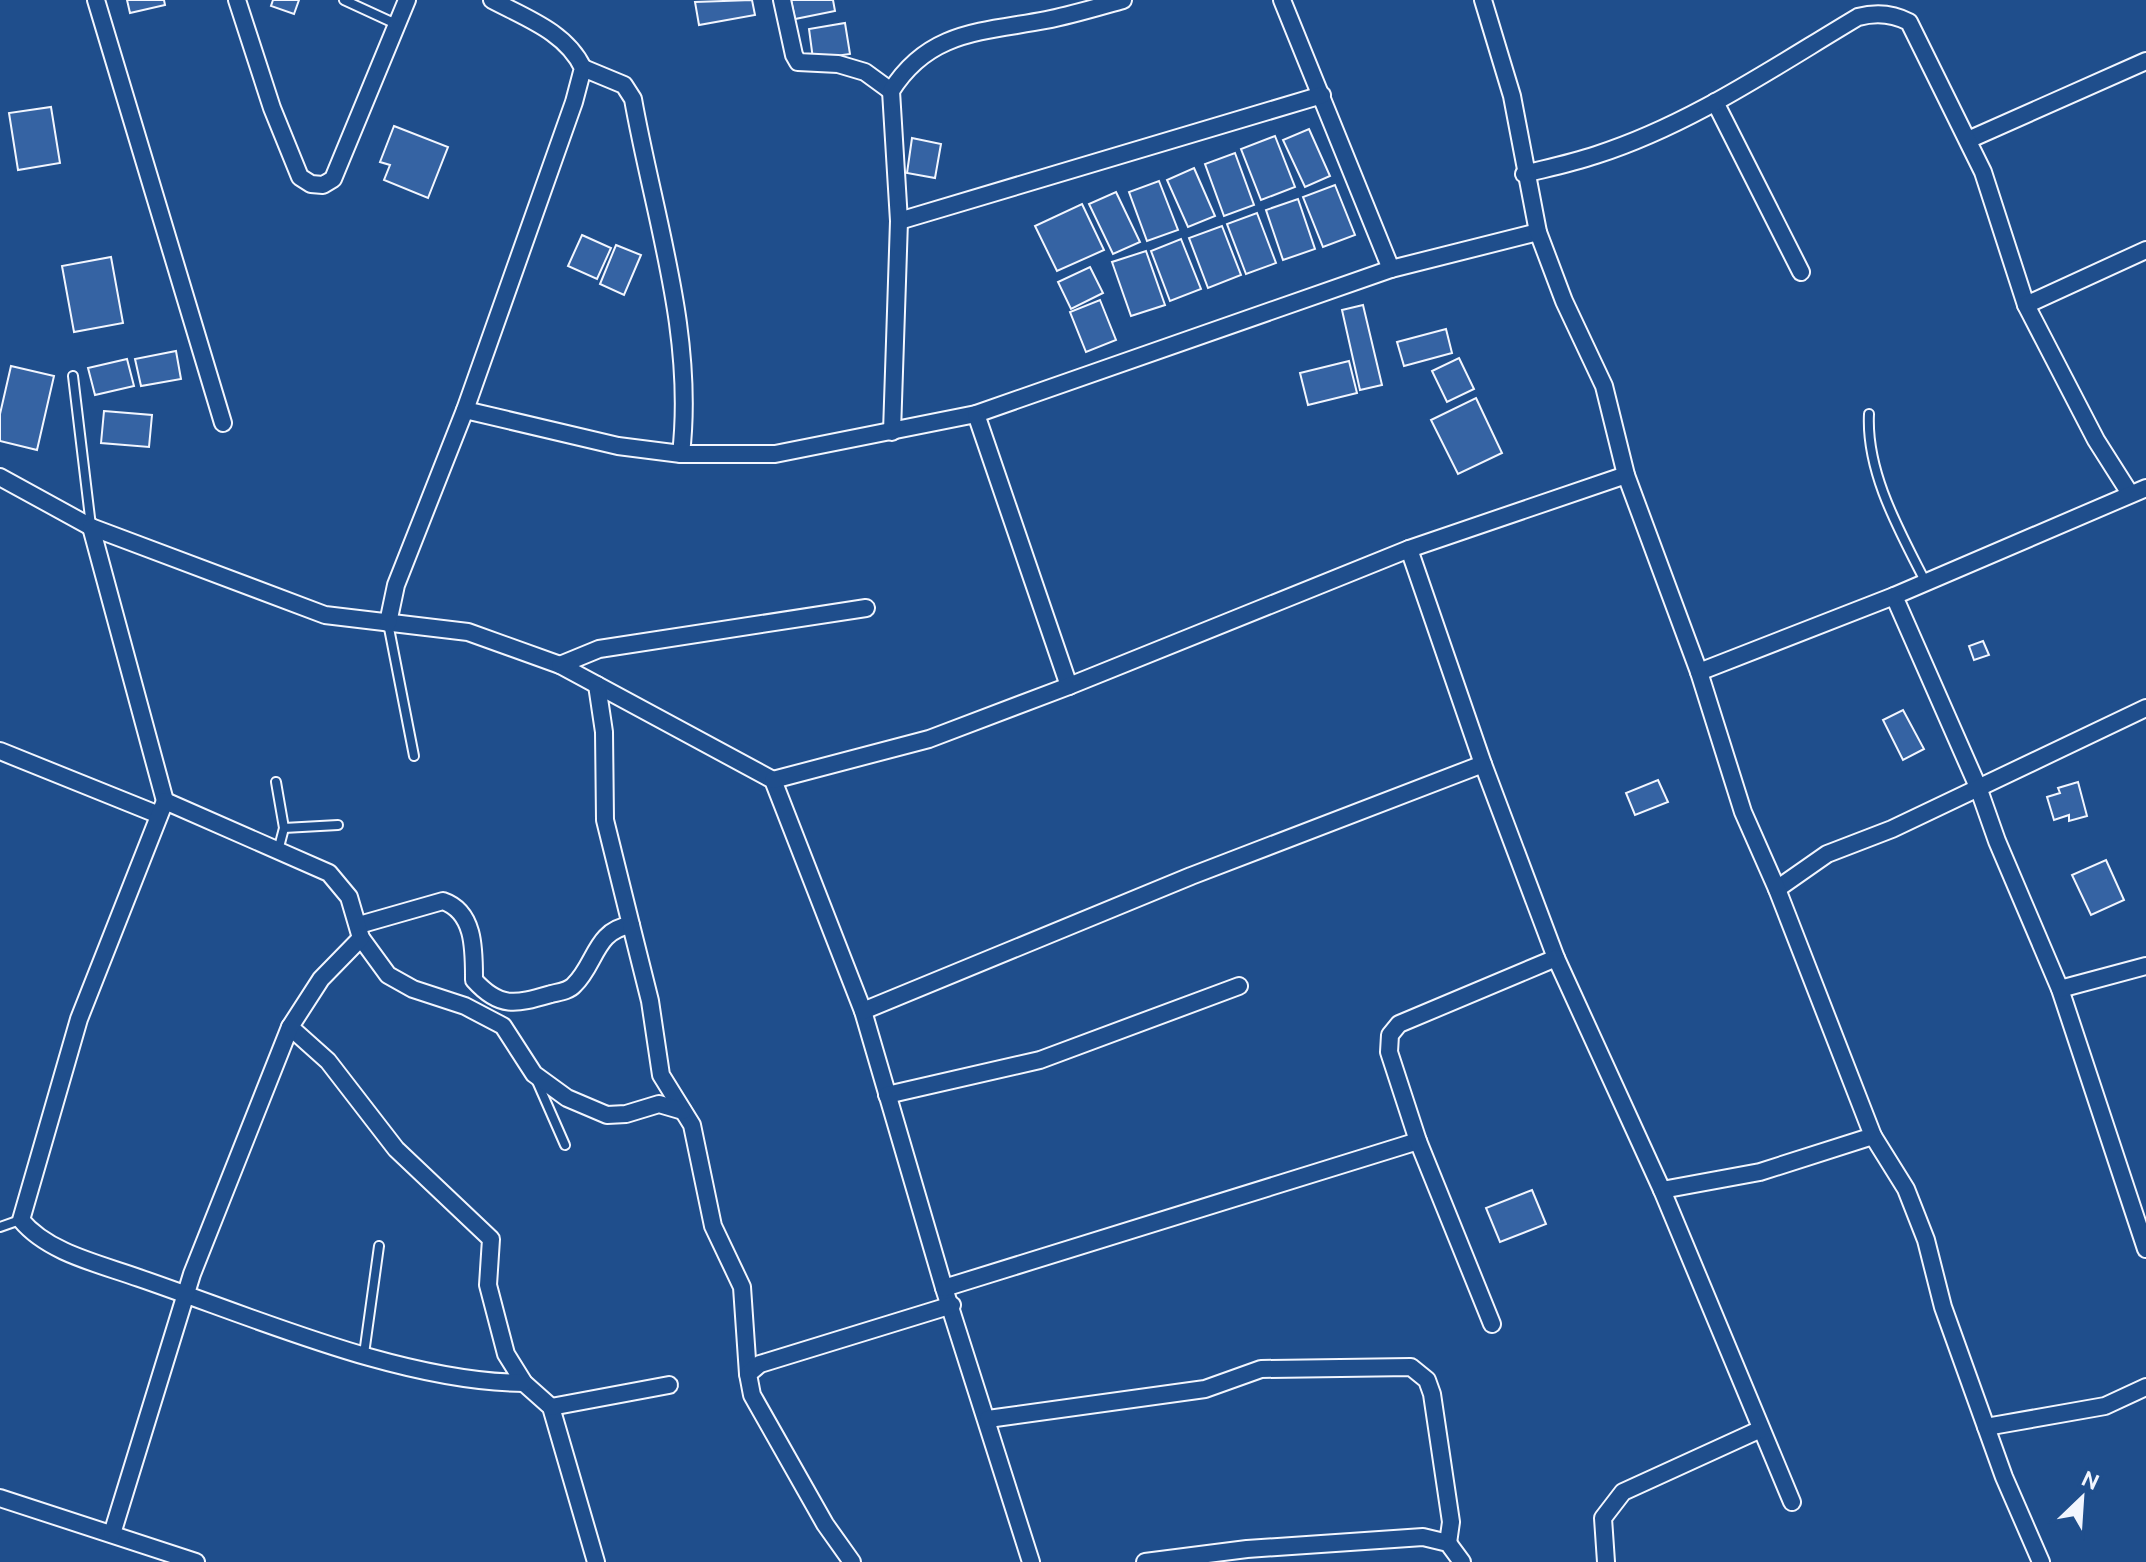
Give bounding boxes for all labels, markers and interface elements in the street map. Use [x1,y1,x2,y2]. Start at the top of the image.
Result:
north arrow [2042,1458,2122,1538]
text: N [2078,1465,2103,1494]

